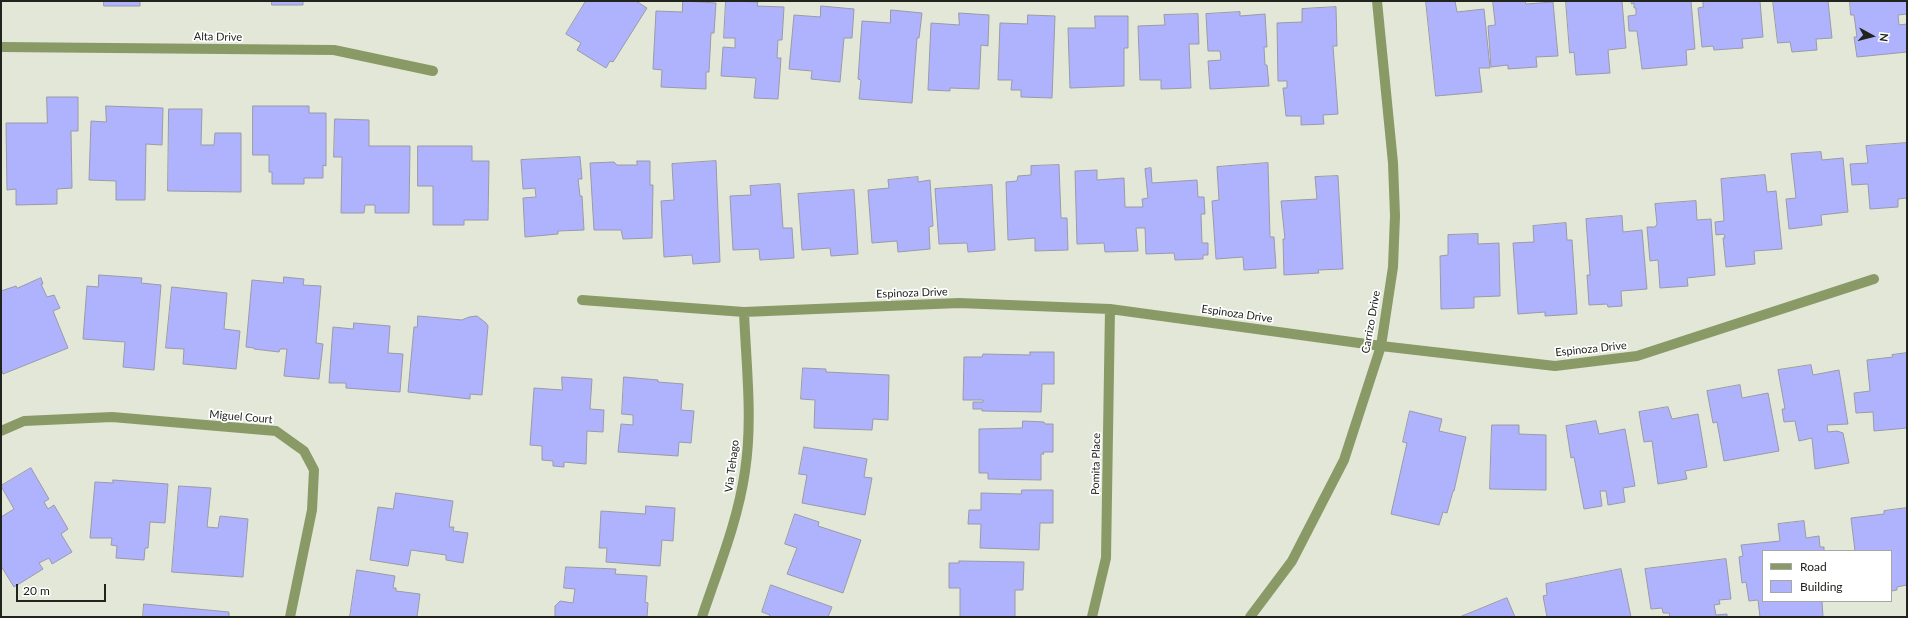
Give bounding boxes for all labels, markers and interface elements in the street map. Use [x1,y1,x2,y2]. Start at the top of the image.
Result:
north arrow [1852,16,1892,56]
street label: Alta Drive [194,30,242,44]
text: N [1877,33,1891,43]
street label: Espinoza Drive [876,285,948,301]
street label: Carrizo Drive [1359,290,1383,354]
street label: Espinoza Drive [1201,302,1273,326]
street label: Espinoza Drive [1555,339,1627,359]
street label: Miguel Court [209,408,273,426]
street label: Pomita Place [1089,433,1103,495]
street label: Via Tehago [722,439,742,493]
legend [1762,550,1892,602]
text: Road [1800,559,1827,574]
scale bar [18,576,108,602]
text: Building [1800,579,1843,594]
text: 20 m [23,583,50,598]

